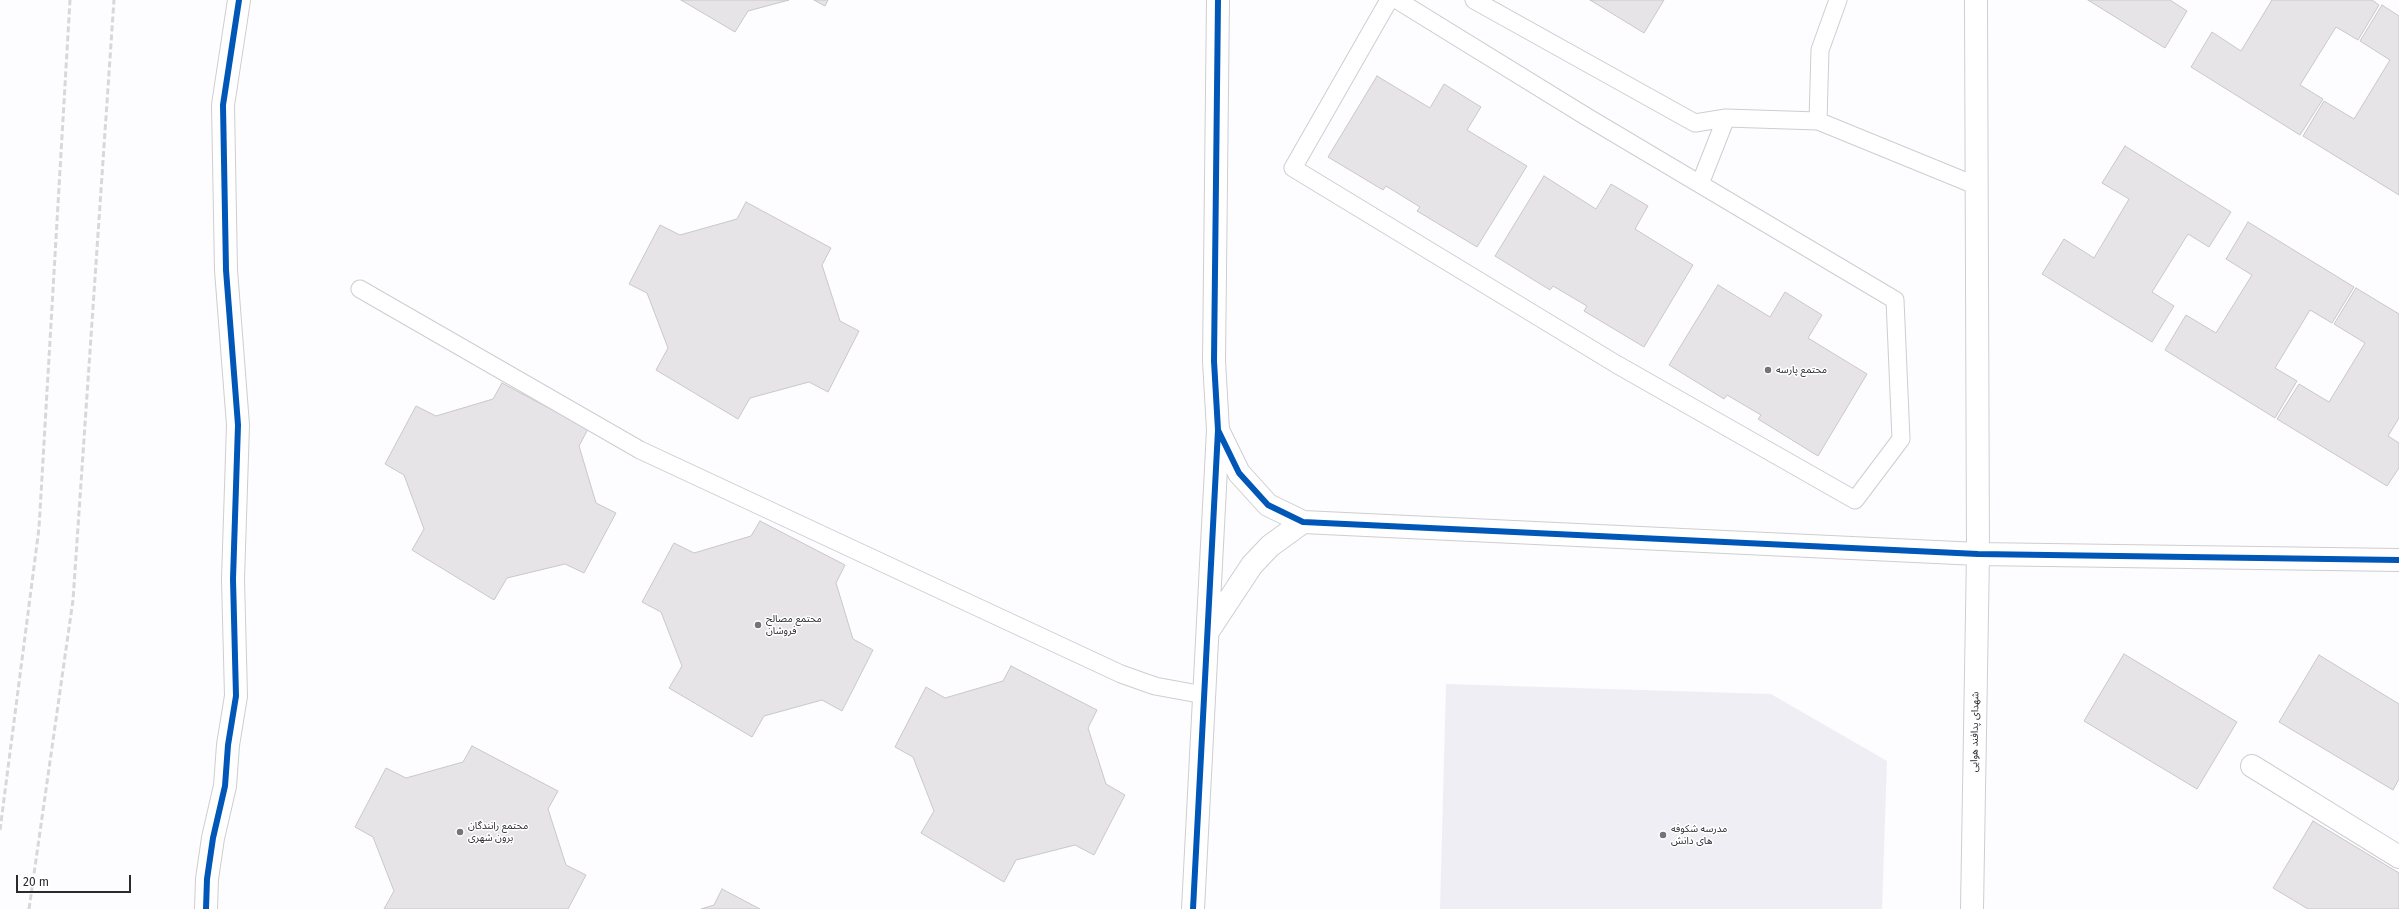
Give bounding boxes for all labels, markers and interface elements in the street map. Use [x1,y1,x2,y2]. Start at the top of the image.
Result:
place label: محتمع پارسه [1776,364,1827,376]
marker: محتمع پارسه [1763,365,1773,375]
place label: محتمع مصالح فروشان [766,613,822,636]
marker: محتمع مصالح فروشان [753,620,763,630]
street label: شهدای پدافند هوایی [1968,692,1982,772]
place label: محتمع رانندگان برون شهری [468,820,528,844]
place label: مدرسه شکوفه های دانش [1671,823,1727,846]
marker: محتمع رانندگان برون شهری [455,827,465,837]
marker: مدرسه شکوفه های دانش [1658,830,1668,840]
scale bar [18,867,133,893]
text: 20 m [23,875,49,889]

